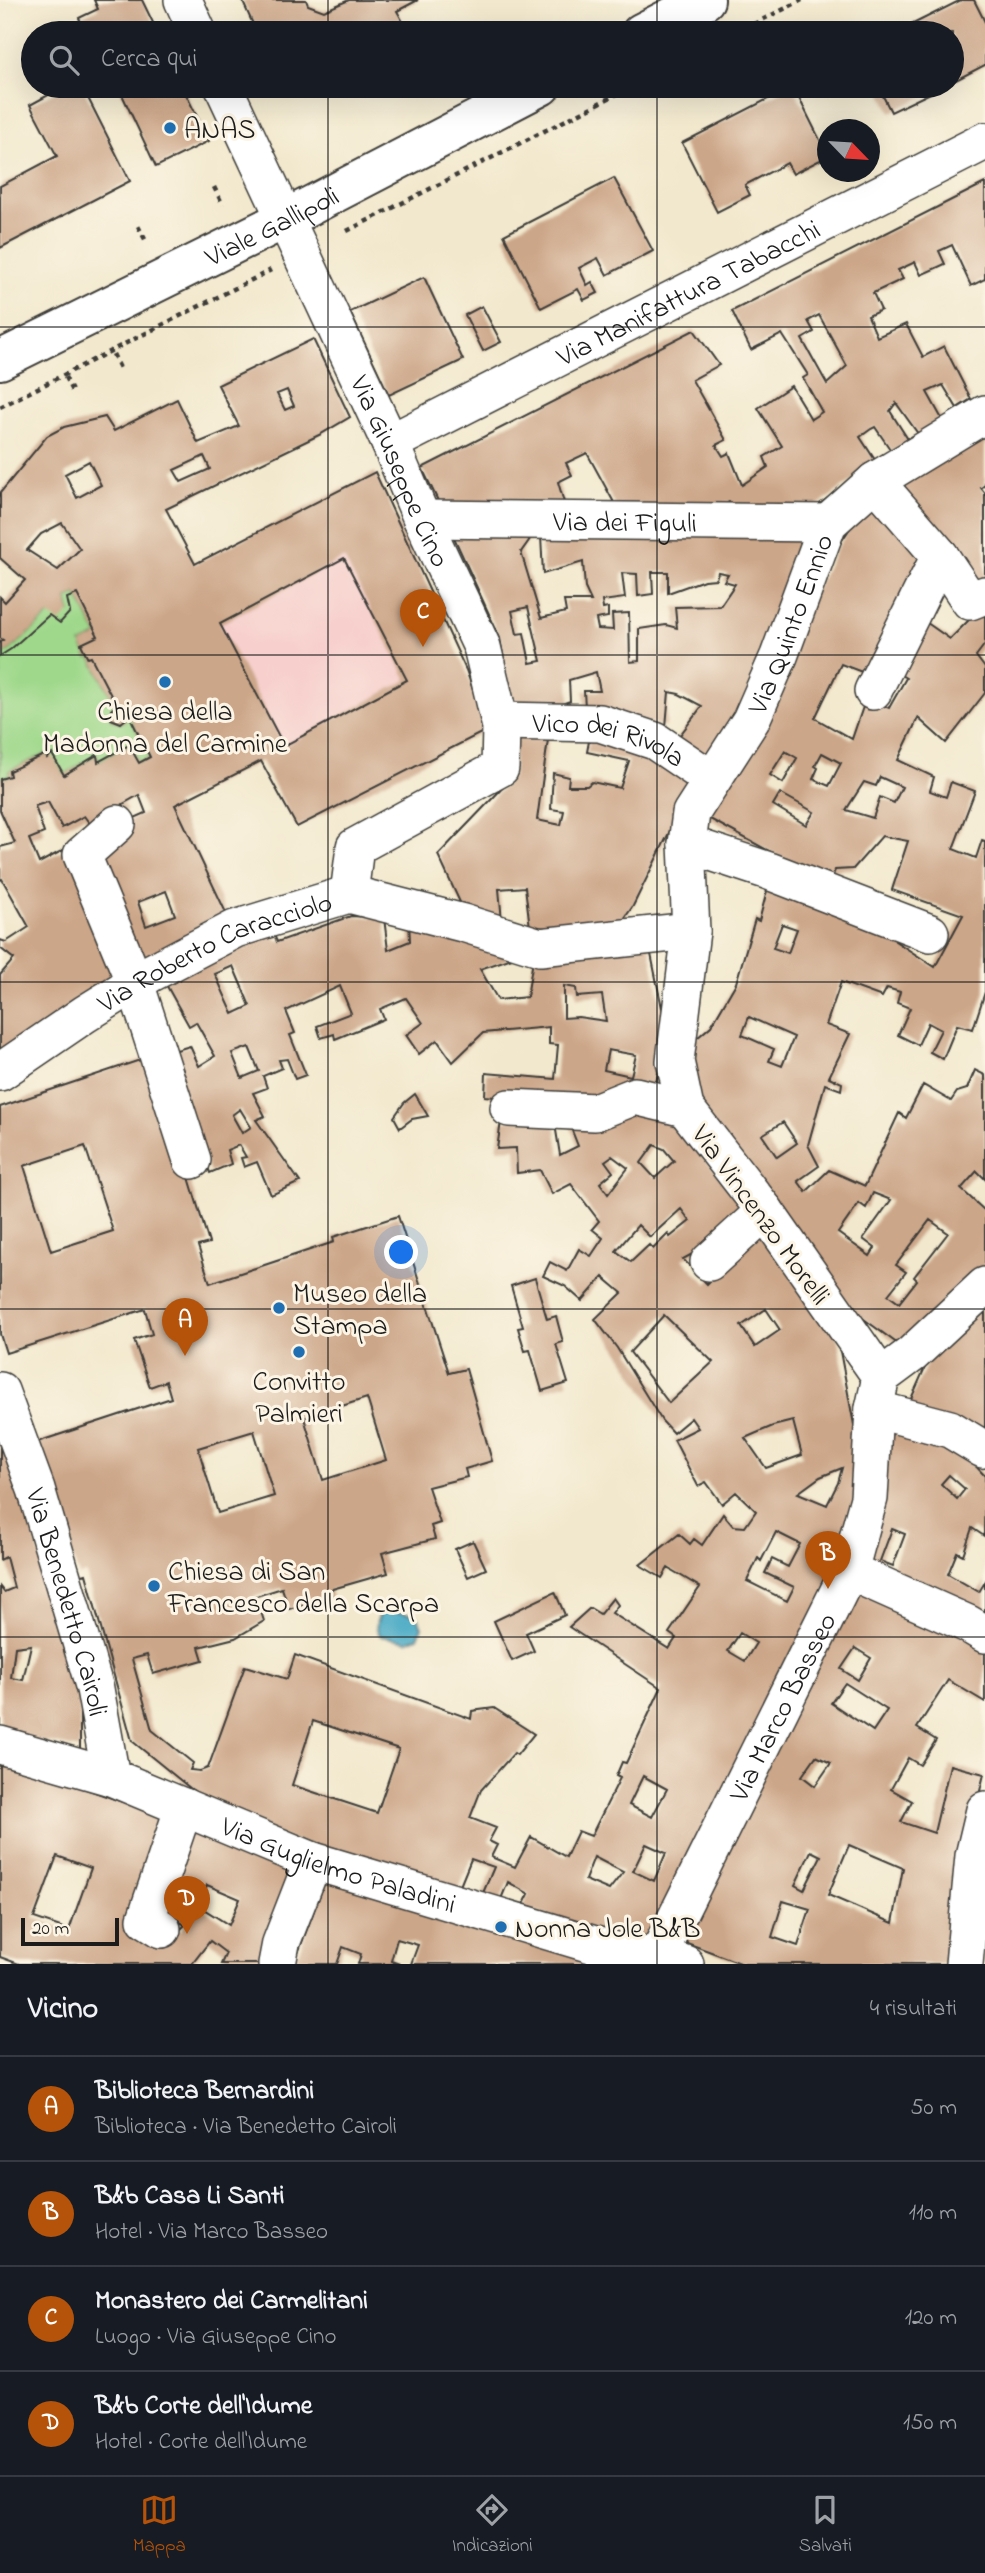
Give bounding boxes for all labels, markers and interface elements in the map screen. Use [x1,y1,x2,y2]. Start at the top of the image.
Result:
search box [21,21,964,98]
icon: search [45,41,83,79]
text: Cerca qui [101,41,197,79]
place label: ANAS [184,111,255,152]
north arrow [817,119,880,182]
marker: ANAS [162,120,178,136]
street label: Viale Gallipoli [198,177,347,280]
street label: Via Manifattura Tabacchi [550,211,828,379]
street label: Via Giuseppe Cino [337,369,459,575]
street label: Via dei Figuli [552,503,697,546]
street label: Via Quinto Ennio [739,529,846,722]
pin: C [400,589,446,647]
marker: Chiesa della Madonna del Carmine [157,674,173,690]
place label: Chiesa della Madonna del Carmine [43,693,288,766]
street label: Vico dei Rivola [531,705,692,780]
street label: Via Roberto Caracciolo [90,883,338,1026]
street label: Via Vincenzo Morelli [679,1116,839,1315]
your location [384,1235,418,1269]
place label: Museo della Stampa [293,1275,427,1348]
pin: A [162,1298,208,1356]
marker: Museo della Stampa [271,1300,287,1316]
marker: Convitto Palmieri [291,1344,307,1360]
place label: Convitto Palmieri [253,1363,345,1436]
street label: Via Benedetto Cairoli [13,1483,117,1720]
pin: B [805,1531,851,1589]
place label: Chiesa di San Francesco della Scarpa [167,1553,439,1626]
marker: Chiesa di San Francesco della Scarpa [146,1578,162,1594]
street label: Via Marco Basseo [720,1607,849,1810]
street label: Via Guglielmo Paladini [213,1808,460,1927]
pin: D [164,1876,210,1934]
place label: Nonna Jole B&B [515,1910,700,1951]
scale bar [21,1915,119,1947]
text: 20 m [32,1916,69,1943]
marker: Nonna Jole B&B [493,1919,509,1935]
text: Vicino [28,1988,98,2032]
text: 4 risultati [870,1993,957,2026]
text: Biblioteca Bernardini [95,2073,314,2111]
text: A [44,2092,58,2125]
text: 50 m [910,2092,957,2125]
text: Biblioteca · Via Benedetto Cairoli [95,2111,397,2144]
text: B&b Casa Li Santi [95,2178,284,2216]
text: B [43,2197,59,2230]
text: 110 m [909,2197,957,2230]
text: Hotel · Via Marco Basseo [95,2216,328,2249]
text: Monastero dei Carmelitani [95,2283,368,2321]
text: C [45,2302,57,2335]
text: 120 m [905,2302,957,2335]
text: Luogo · Via Giuseppe Cino [95,2321,336,2354]
text: B&b Corte dell'Idume [95,2388,312,2426]
text: D [43,2407,59,2440]
text: 150 m [903,2407,957,2440]
text: Hotel · Corte dell'Idume [95,2426,307,2459]
tab: Mappa [133,2491,186,2560]
tab: Indicazioni [452,2491,533,2560]
tab: Salvati [799,2491,852,2560]

